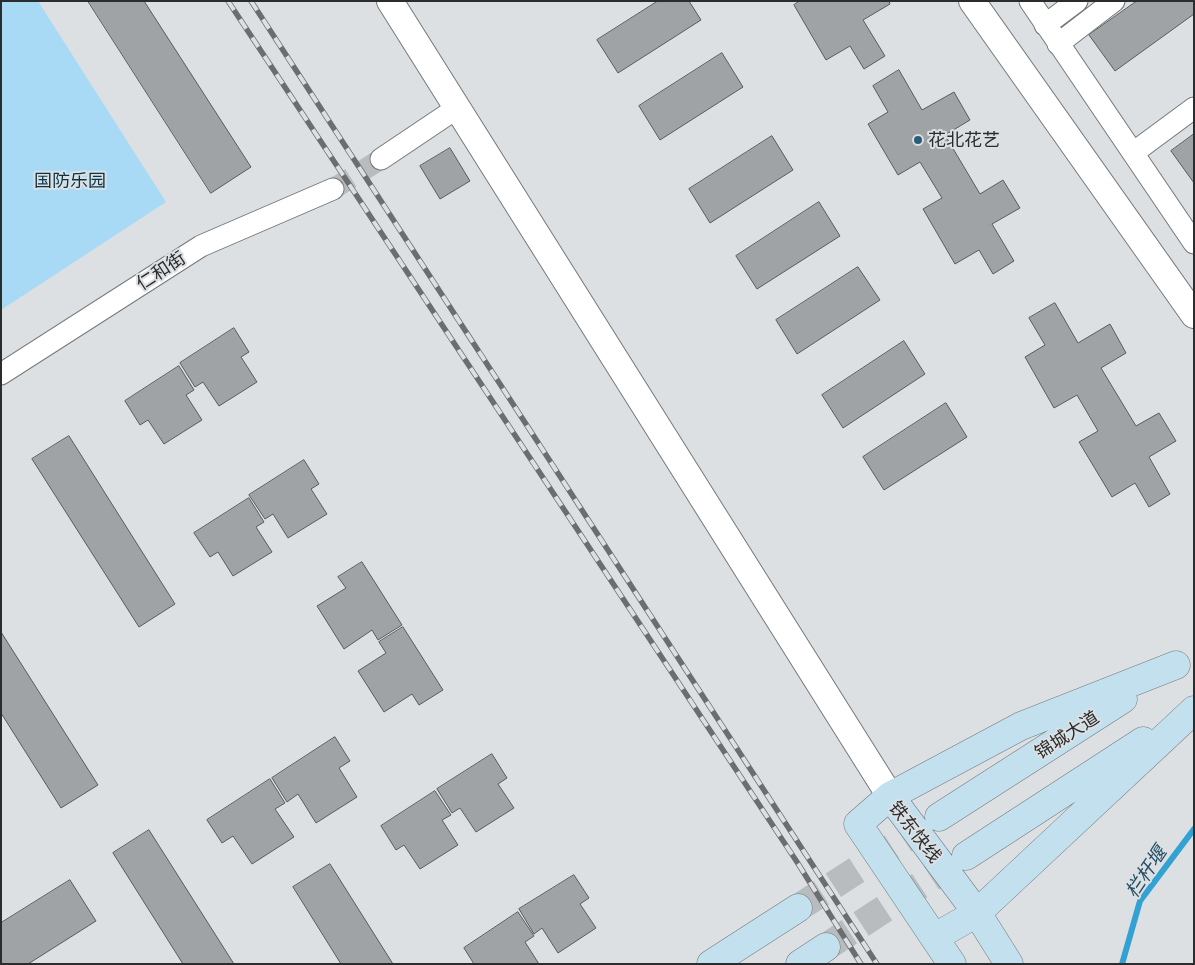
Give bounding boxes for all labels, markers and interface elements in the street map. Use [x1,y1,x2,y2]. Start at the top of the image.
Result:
place label: 花北花艺 [928,129,1000,151]
marker: 花北花艺 [912,134,924,146]
park label: 国防乐园 [34,170,106,192]
street label: 仁和街 [132,247,190,295]
street label: 锦城大道 [1031,706,1103,764]
street label: 铁东快线 [884,797,946,867]
water label: 栏杆堰 [1121,842,1171,902]

